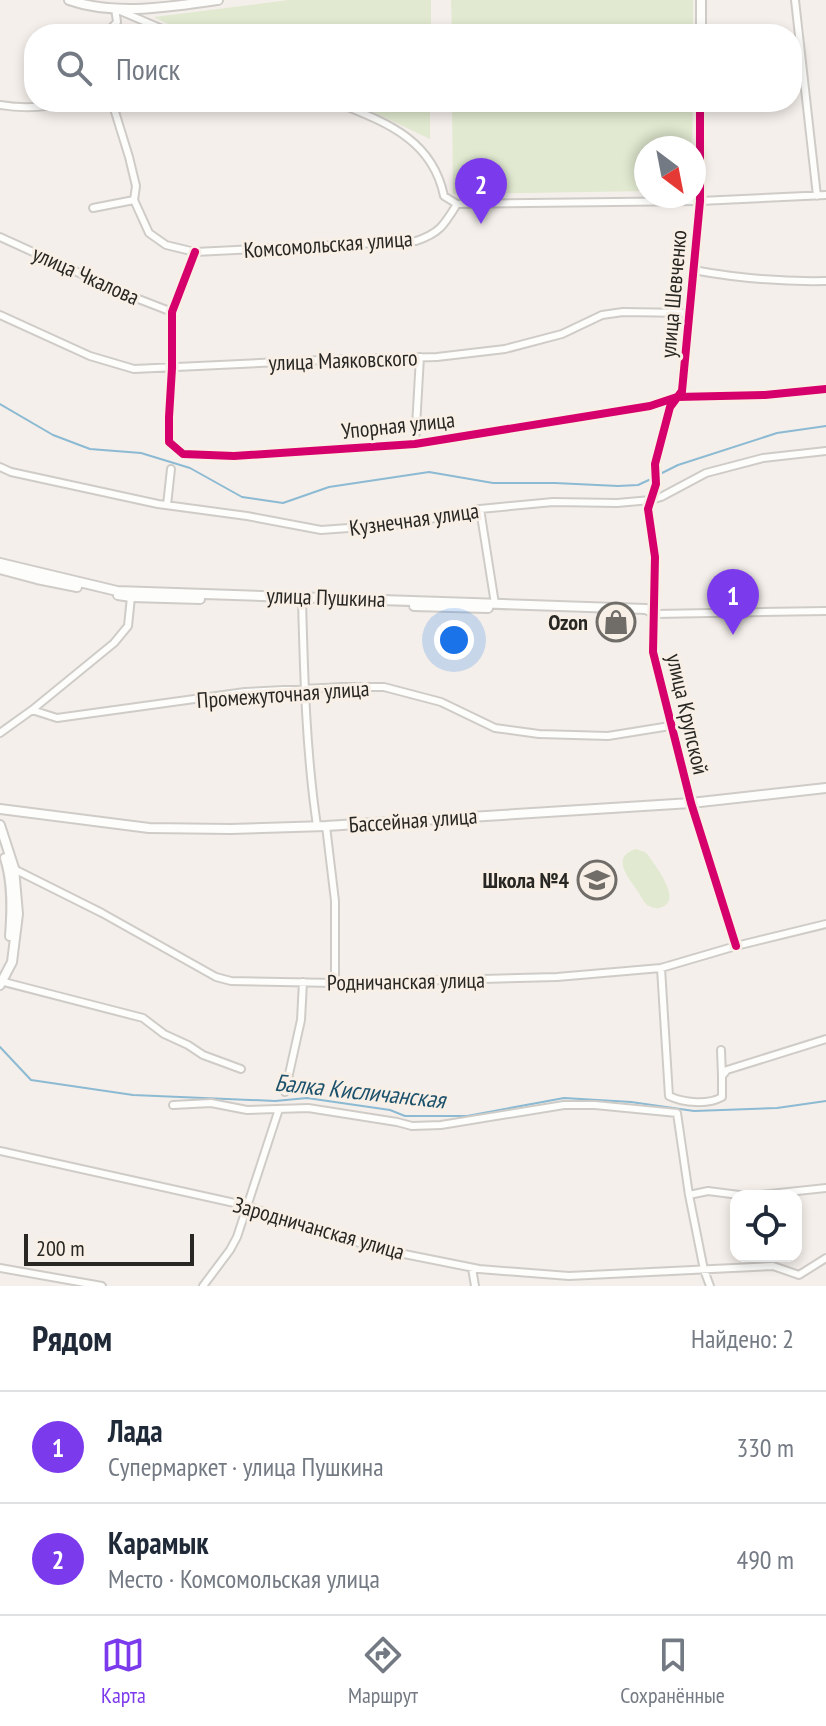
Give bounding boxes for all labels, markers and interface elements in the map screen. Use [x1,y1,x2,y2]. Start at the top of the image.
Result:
search box [24,24,802,112]
icon: search [52,46,96,90]
text: Поиск [116,49,180,88]
north arrow [634,136,706,208]
pin: 2 [455,158,507,224]
street label: Комсомольская улица [243,224,413,264]
street label: улица Шевченко [653,229,693,359]
street label: улица Чкалова [28,239,144,311]
street label: улица Маяковского [268,343,418,377]
street label: Упорная улица [340,405,456,445]
street label: Кузнечная улица [347,496,481,542]
pin: 1 [707,569,759,635]
street label: улица Пушкина [266,581,386,613]
shop icon: Ozon [595,601,637,643]
place label: Ozon [548,608,588,636]
your location [434,620,474,660]
street label: улица Крупской [661,651,715,777]
street label: Промежуточная улица [196,674,370,714]
street label: Бассейная улица [348,802,478,838]
school or university icon: Школа №4 [576,859,618,901]
place label: Школа №4 [482,866,569,894]
street label: Родничанская улица [327,966,485,996]
water label: Балка Кисличанская [273,1067,449,1116]
street label: Зародничанская улица [230,1190,408,1266]
map controls [730,1190,802,1262]
button: locate [730,1190,802,1262]
scale bar [24,1230,194,1266]
text: 200 m [36,1234,85,1262]
text: Рядом [32,1316,112,1360]
text: Найдено: 2 [691,1322,794,1355]
text: Лада [108,1411,163,1450]
text: 1 [52,1431,64,1464]
text: 330 m [736,1431,794,1464]
text: Супермаркет · улица Пушкина [108,1450,384,1483]
text: Карамык [108,1523,208,1562]
text: 2 [52,1543,64,1576]
text: 490 m [736,1543,794,1576]
text: Место · Комсомольская улица [108,1562,380,1595]
tab: Карта [101,1633,146,1709]
tab: Маршрут [348,1633,418,1709]
tab: Сохранённые [620,1633,725,1709]

